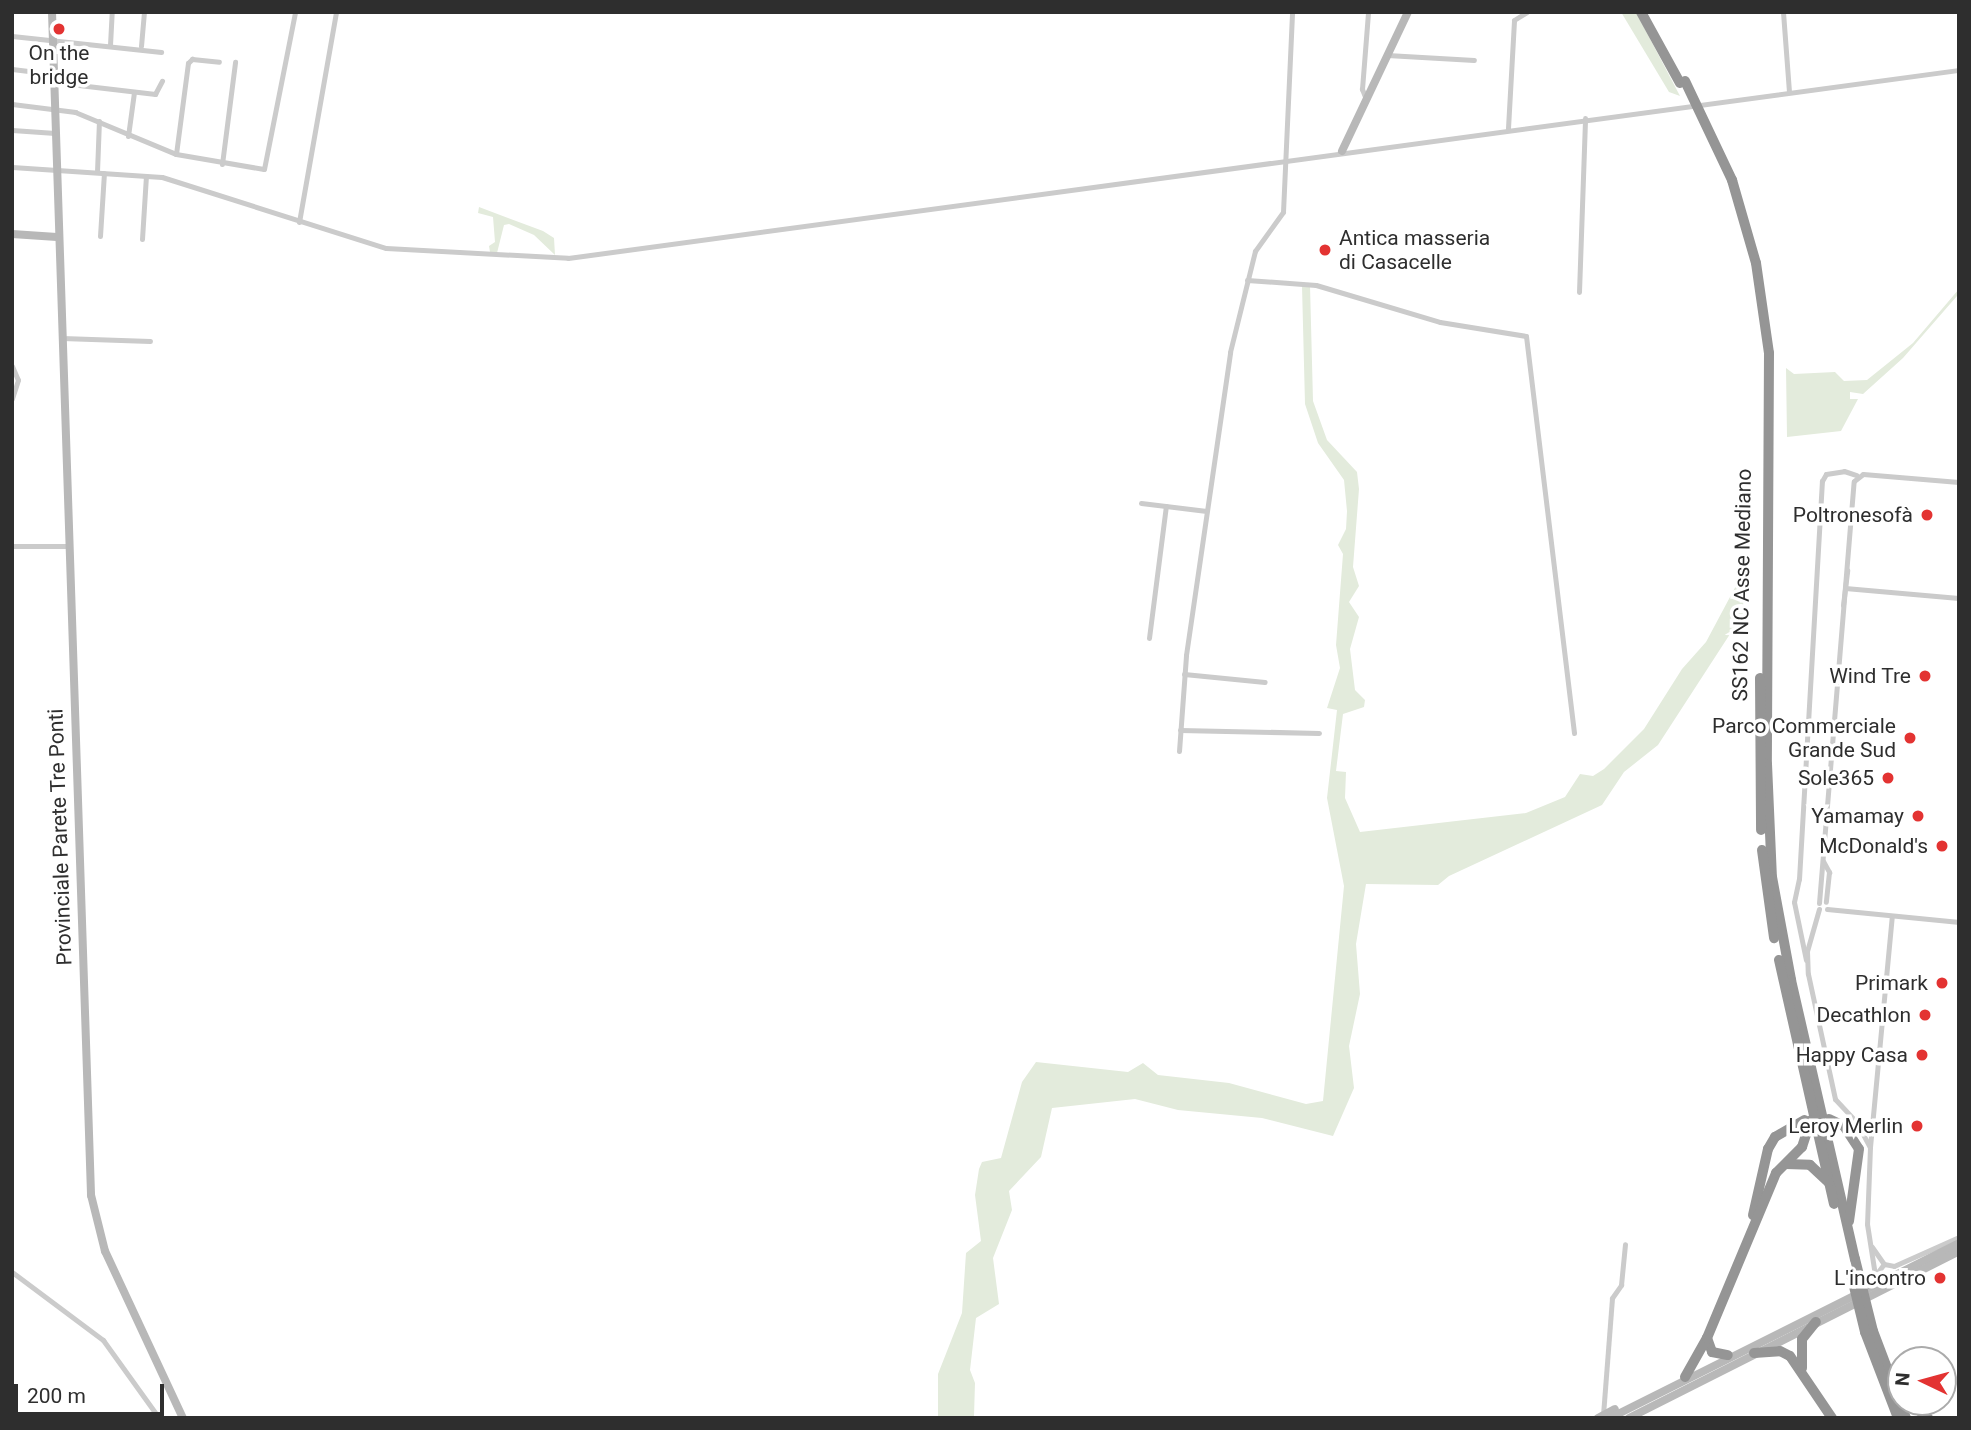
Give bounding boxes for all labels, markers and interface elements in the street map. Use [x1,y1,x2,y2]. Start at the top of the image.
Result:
marker: On the bridge [51,21,67,37]
place label: On the bridge [29,40,89,90]
place label: Antica masseria di Casacelle [1339,225,1490,275]
marker: Antica masseria di Casacelle [1317,242,1333,258]
street label: SS162 NC Asse Mediano [1727,469,1757,701]
place label: Poltronesofà [1793,502,1913,528]
marker: Poltronesofà [1919,507,1935,523]
place label: Wind Tre [1829,663,1911,689]
marker: Wind Tre [1917,668,1933,684]
street label: Provinciale Parete Tre Ponti [43,708,77,966]
place label: Parco Commerciale Grande Sud [1712,713,1896,763]
marker: Parco Commerciale Grande Sud [1902,730,1918,746]
place label: Sole365 [1798,765,1874,791]
marker: Sole365 [1880,770,1896,786]
place label: Yamamay [1811,803,1904,829]
marker: Yamamay [1910,808,1926,824]
place label: McDonald's [1819,833,1928,859]
marker: McDonald's [1934,838,1950,854]
place label: Primark [1855,970,1928,996]
marker: Primark [1934,975,1950,991]
place label: Decathlon [1817,1002,1911,1028]
marker: Decathlon [1917,1007,1933,1023]
place label: Happy Casa [1796,1042,1908,1068]
marker: Happy Casa [1914,1047,1930,1063]
place label: Leroy Merlin [1788,1113,1903,1139]
marker: Leroy Merlin [1909,1118,1925,1134]
place label: L'incontro [1834,1265,1926,1291]
marker: L'incontro [1932,1270,1948,1286]
north arrow [1887,1346,1957,1416]
scale bar [18,1370,168,1414]
text: N [1891,1372,1915,1387]
text: 200 m [27,1384,86,1408]

